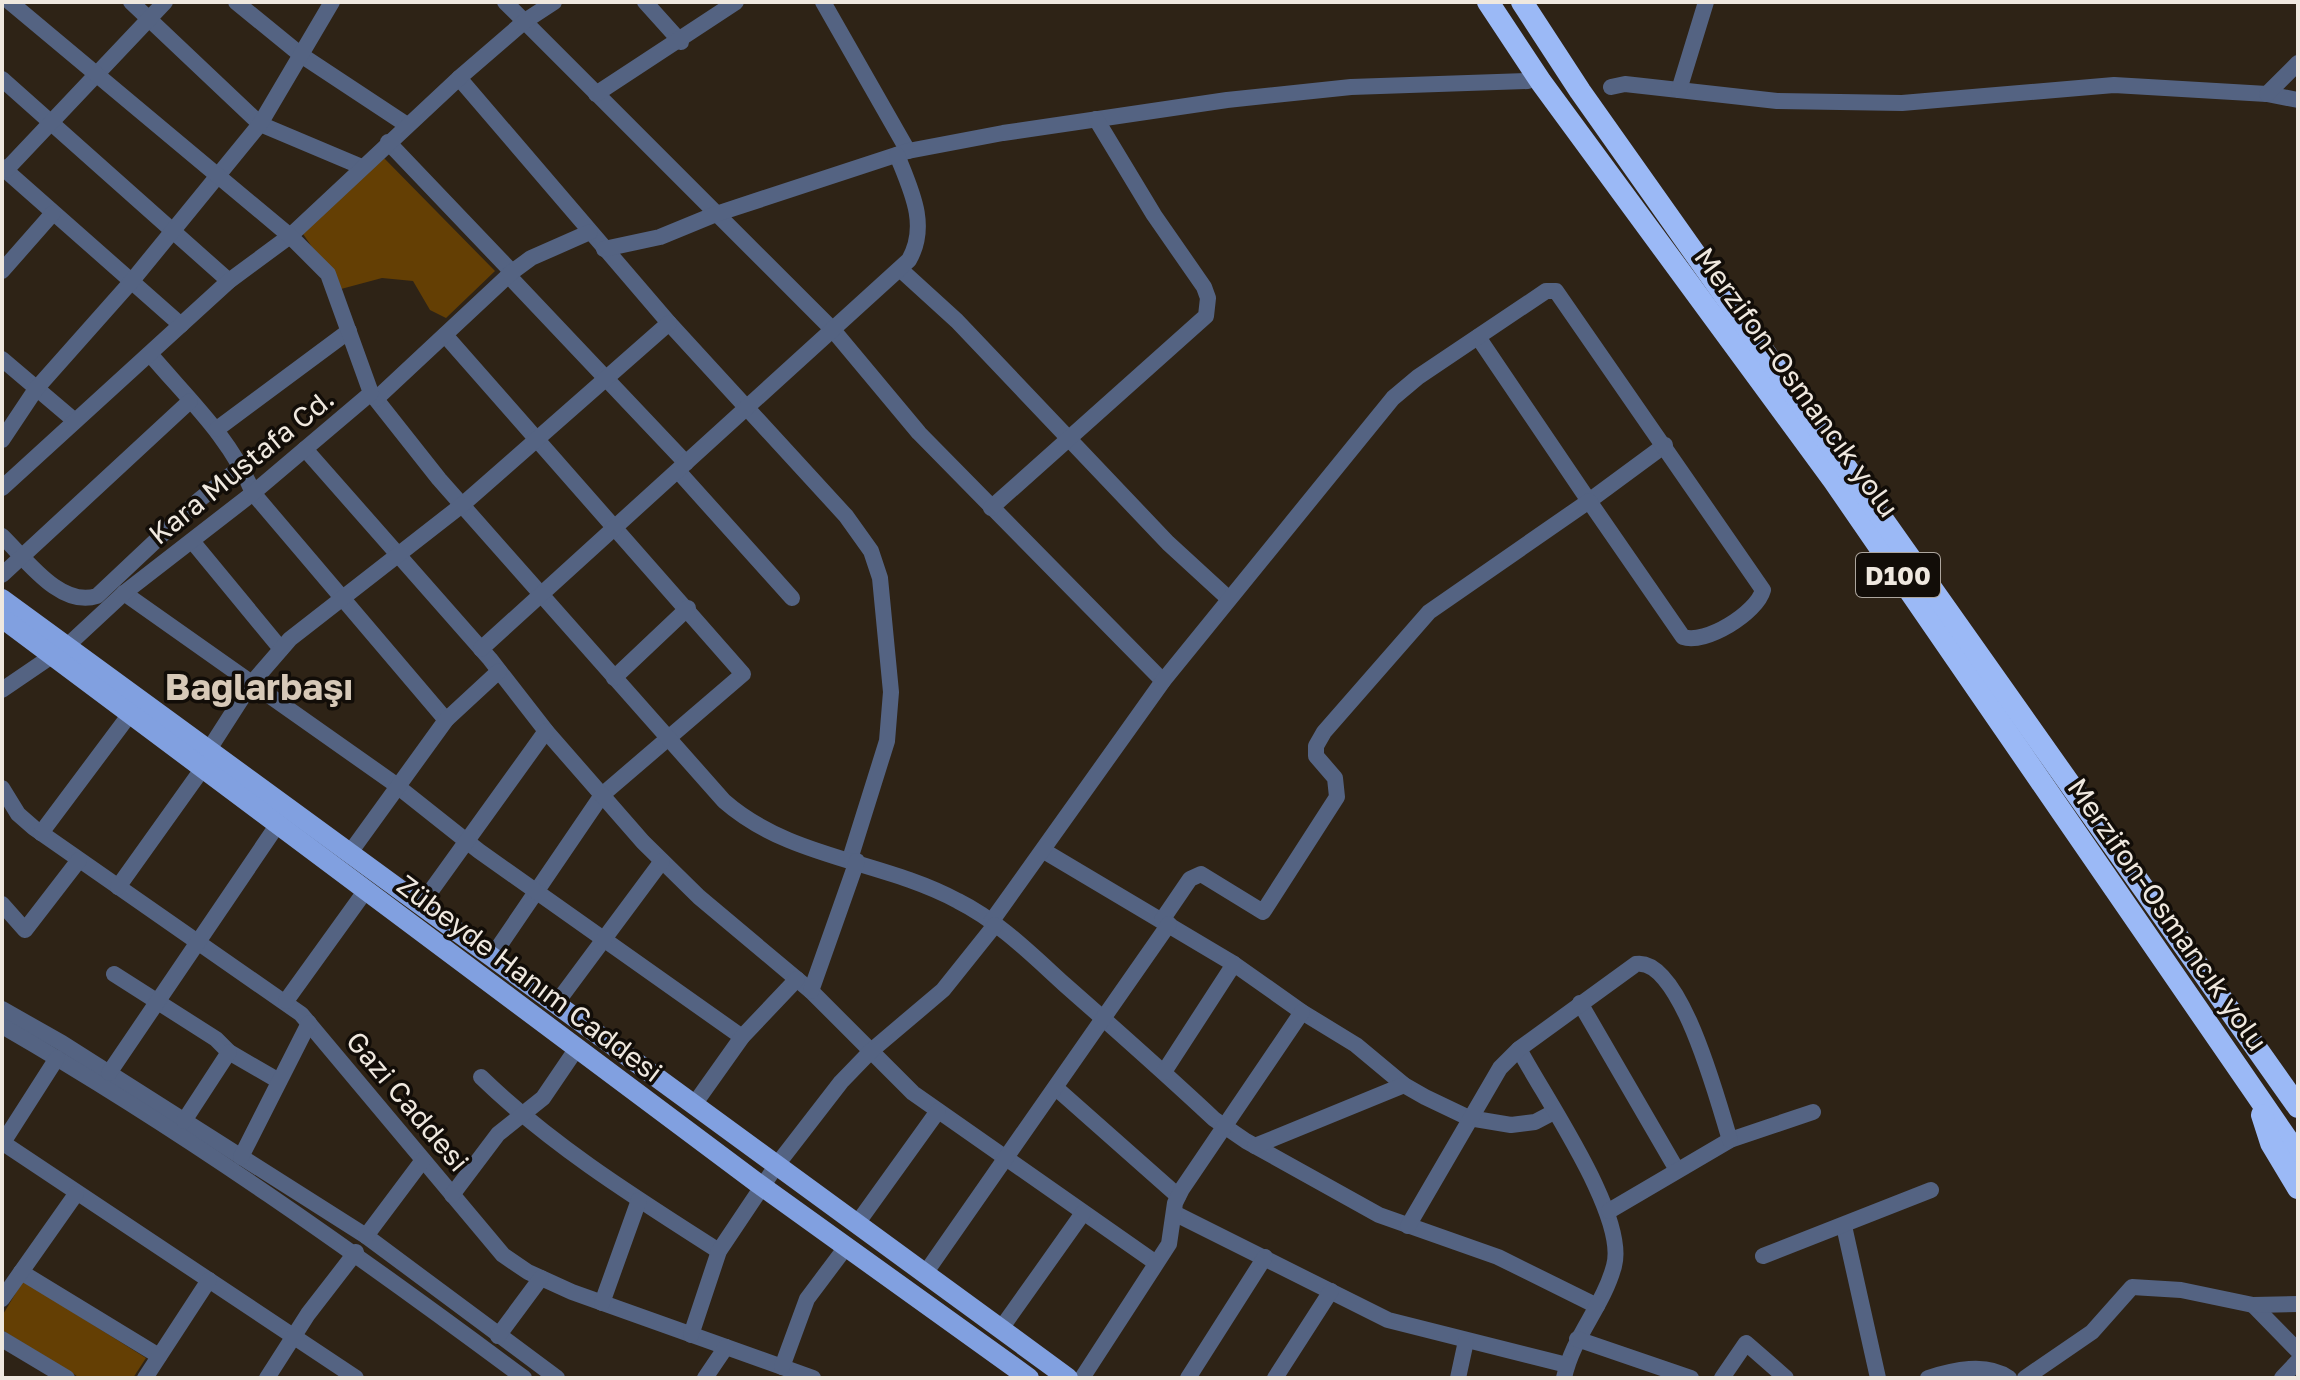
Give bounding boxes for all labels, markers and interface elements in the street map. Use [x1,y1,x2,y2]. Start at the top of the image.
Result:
street label: Merzifon-Osmancık yolu [1688,241,1906,523]
street label: Kara Mustafa Cd. [142,381,340,551]
road number: D100 [1856,553,1940,597]
district label: Bağlarbaşı [165,665,353,708]
street label: Merzifon-Osmancık yolu [2061,772,2275,1056]
street label: Zübeyde Hanım Caddesi [391,868,669,1088]
street label: Gazi Caddesi [340,1024,476,1178]

